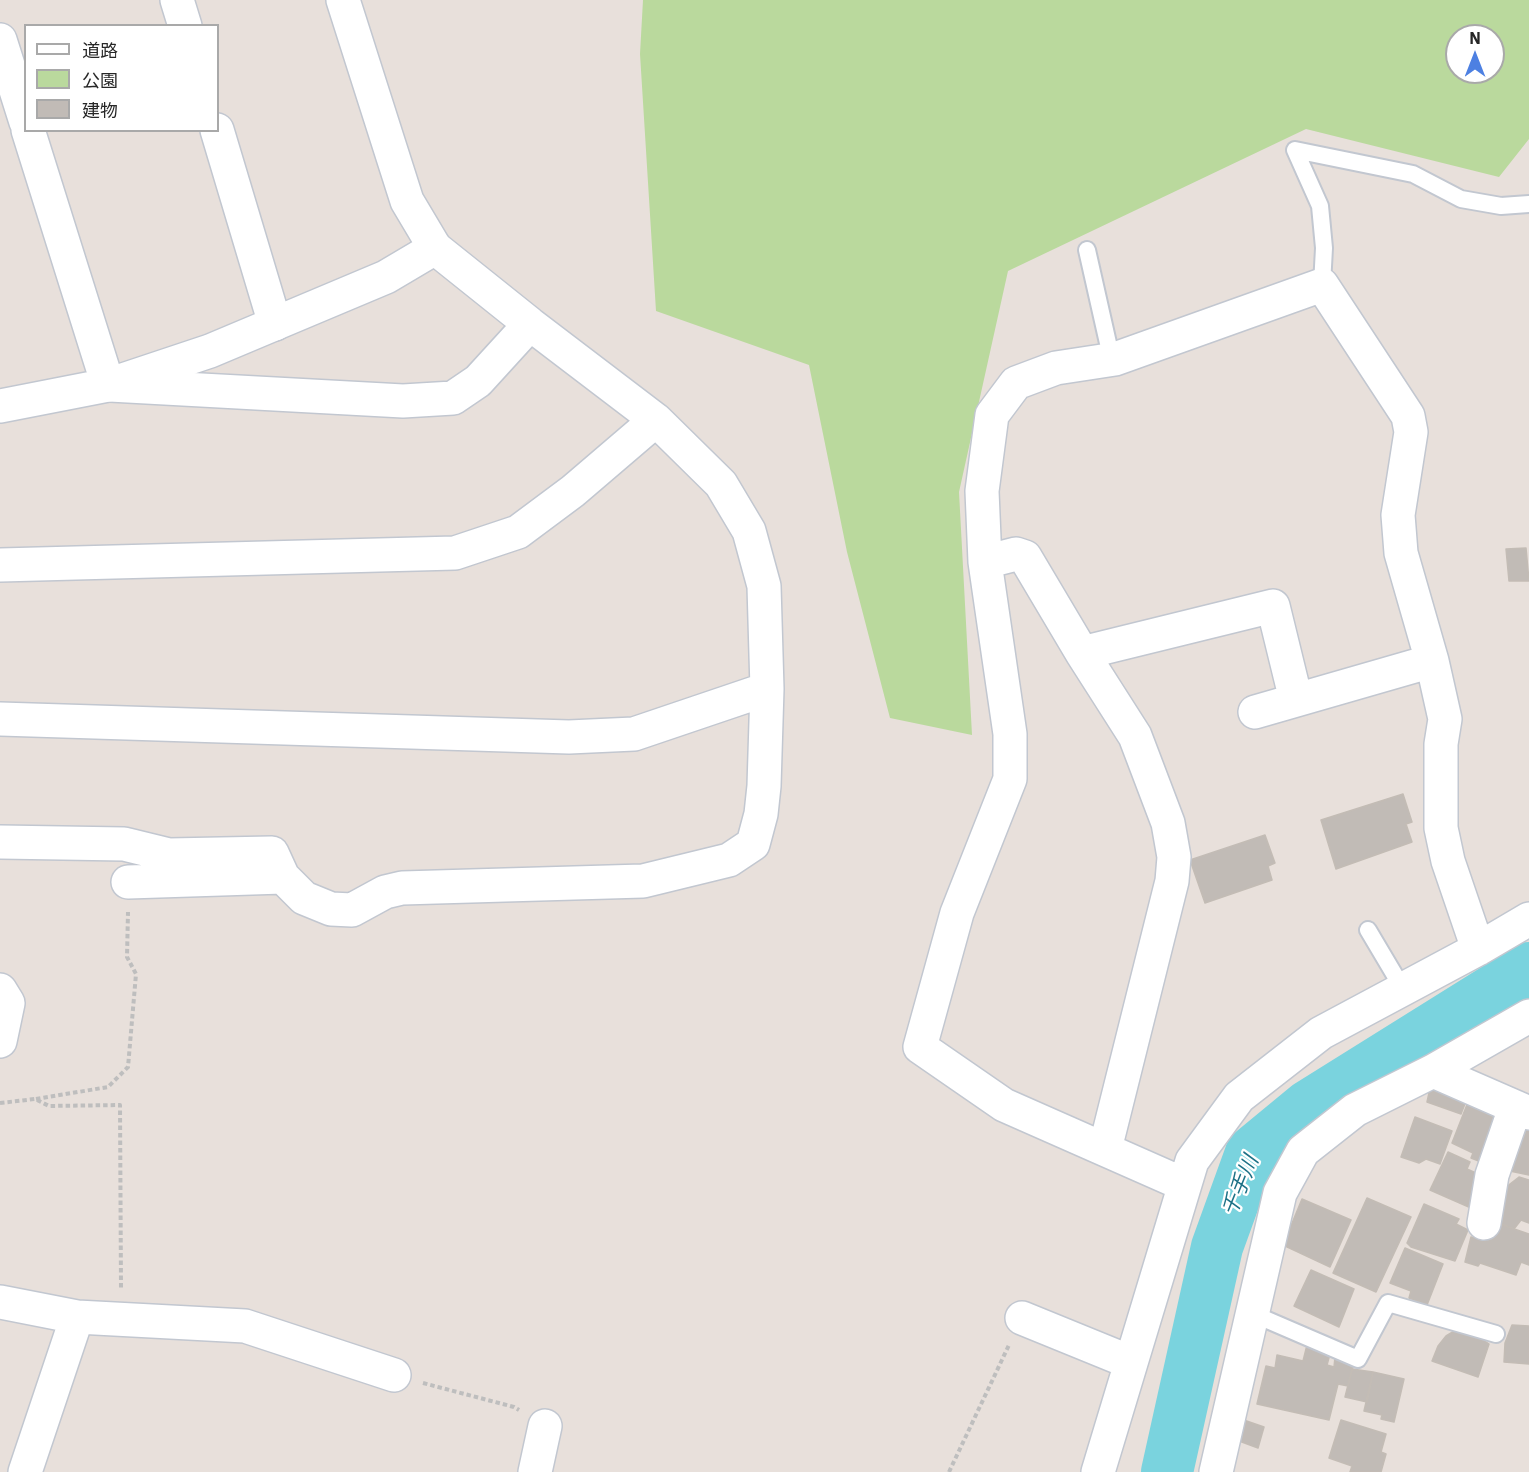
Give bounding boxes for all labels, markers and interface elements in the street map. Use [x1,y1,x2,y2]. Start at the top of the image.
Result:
legend [24,24,219,132]
north arrow [1445,24,1505,84]
text: N [1469,28,1481,48]
text: 道路 [82,39,118,62]
text: 公園 [82,69,118,92]
text: 建物 [82,99,118,122]
water label: 千手川 [1218,1152,1264,1220]

